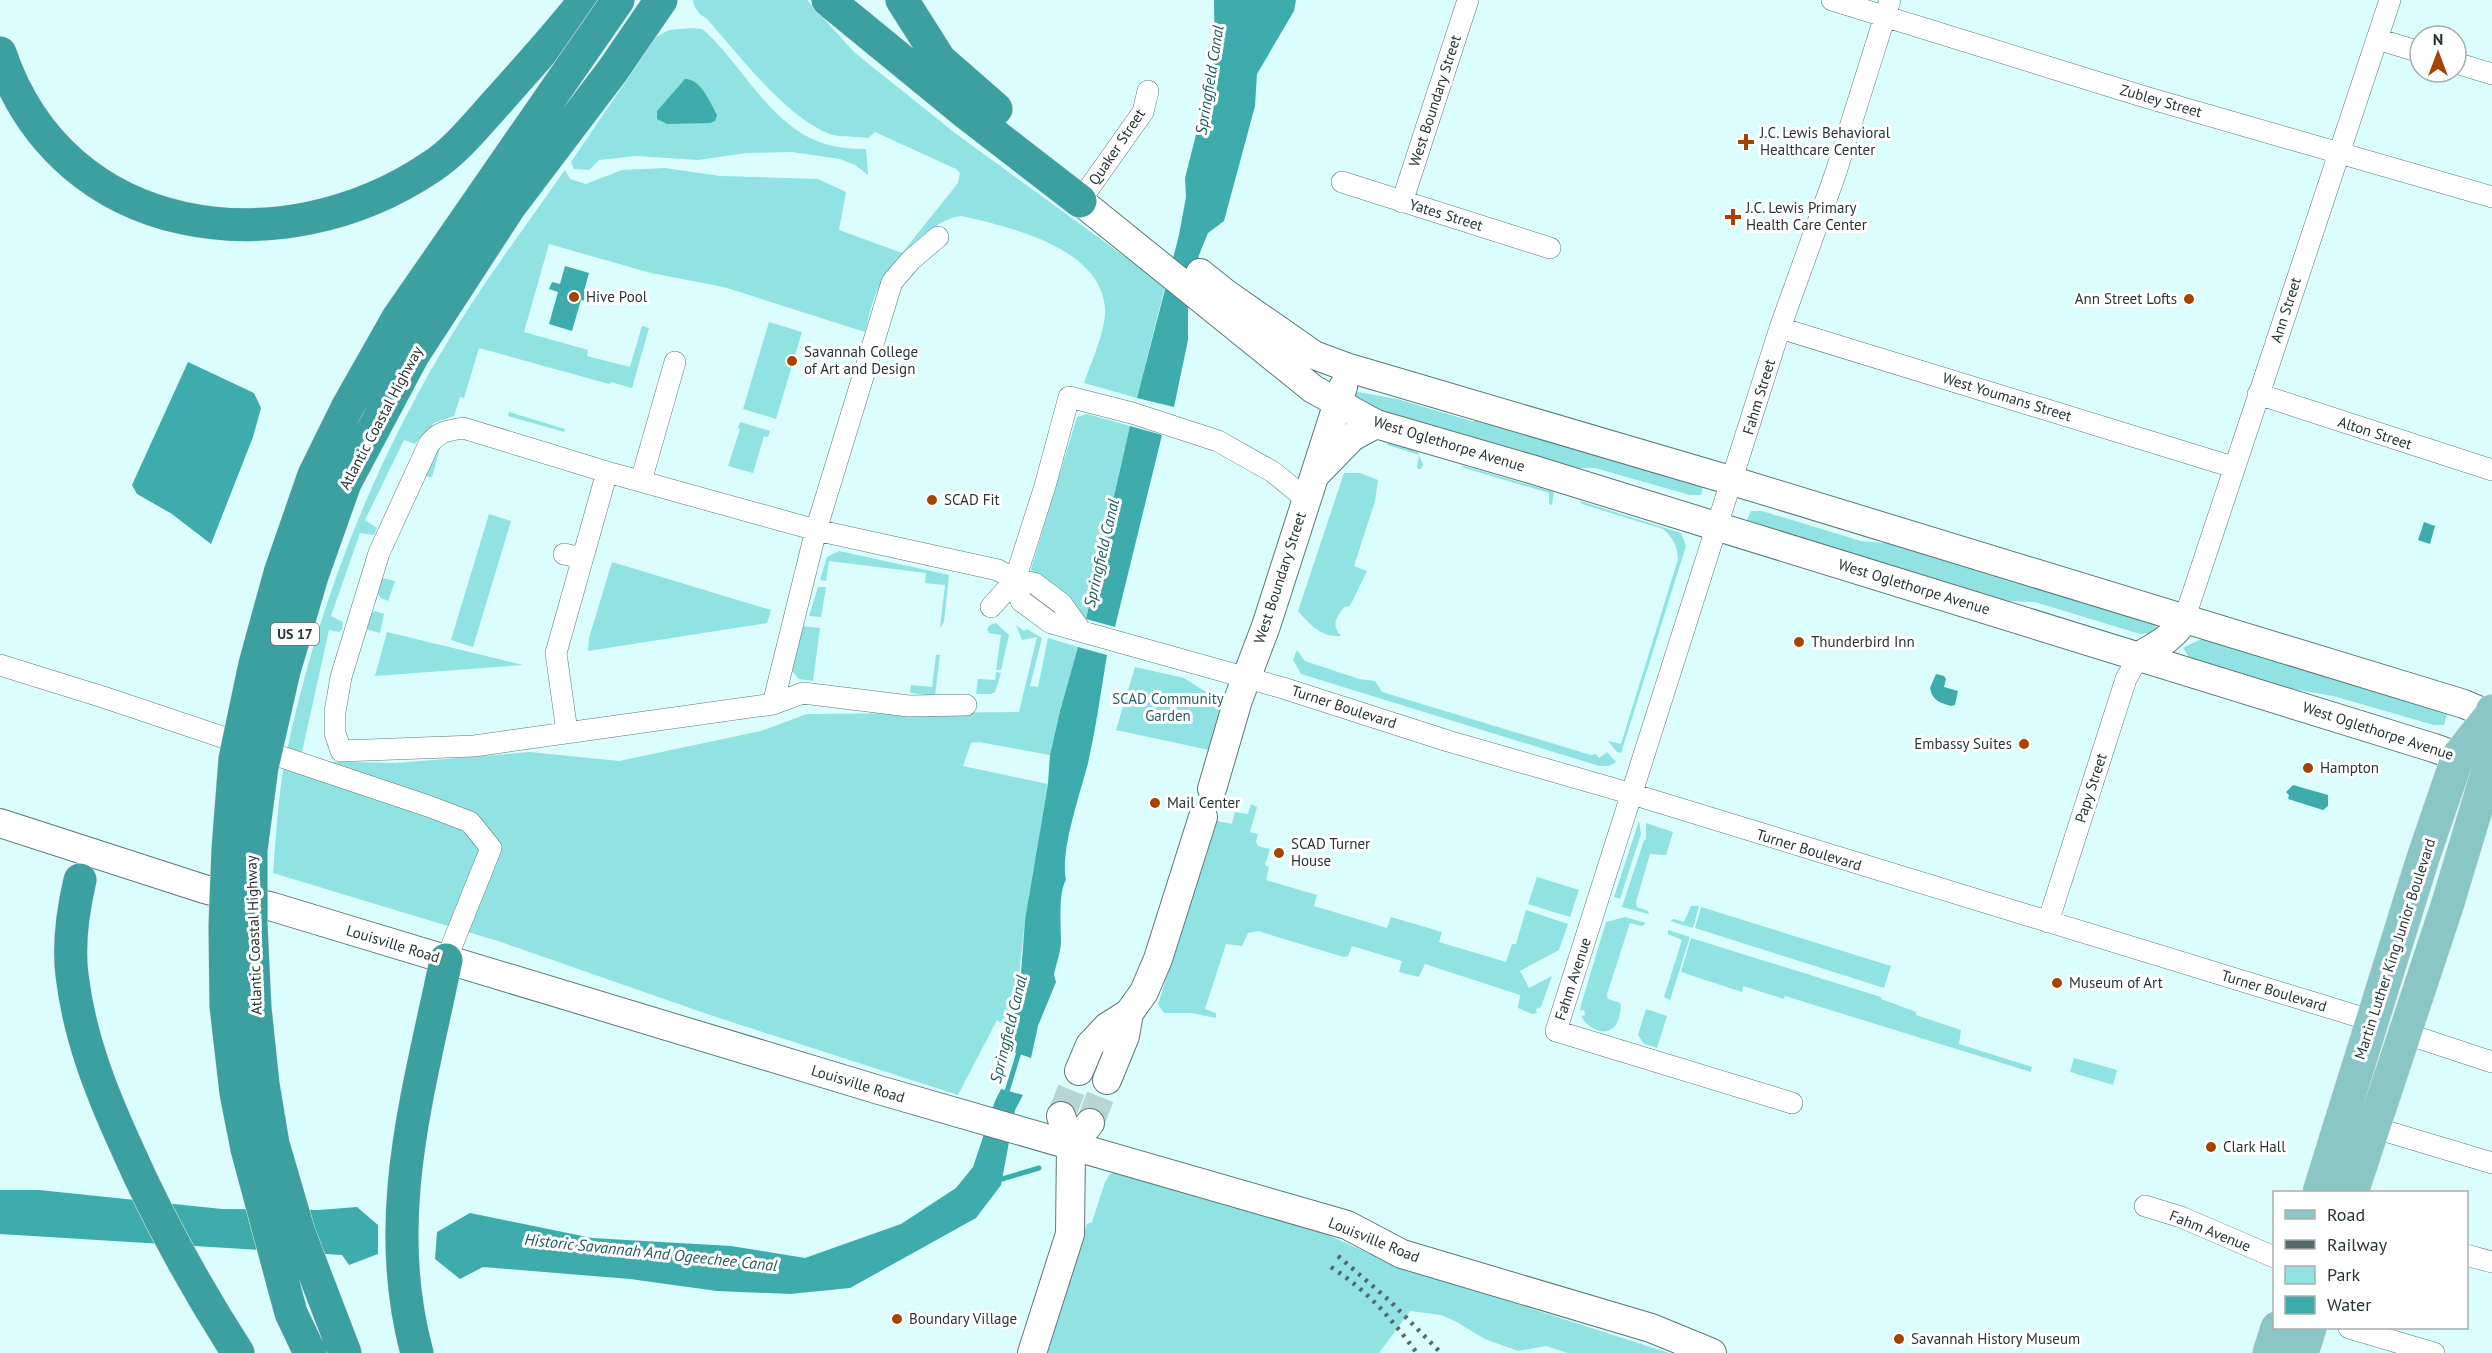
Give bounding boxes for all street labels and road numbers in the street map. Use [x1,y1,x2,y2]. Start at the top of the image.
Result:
street label: West Boundary Street [1404,33,1465,169]
street label: Zubley Street [2118,80,2204,121]
street label: Quaker Street [1084,105,1149,188]
street label: Yates Street [1407,194,1485,235]
street label: Ann Street [2266,275,2305,345]
street label: Atlantic Coastal Highway [335,343,426,493]
street label: Fahm Street [1738,357,1779,437]
street label: West Youmans Street [1940,368,2074,425]
street label: West Oglethorpe Avenue [1371,411,1527,476]
street label: Alton Street [2336,412,2415,453]
street label: West Boundary Street [1249,510,1310,646]
street label: West Oglethorpe Avenue [1836,554,1992,619]
road number: US 17 [271,623,319,645]
street label: Turner Boulevard [1289,681,1399,732]
street label: West Oglethorpe Avenue [2300,697,2456,764]
street label: Papy Street [2070,751,2111,825]
street label: Turner Boulevard [1754,824,1864,875]
street label: Martin Luther King Junior Boulevard [2350,836,2439,1062]
street label: Atlantic Coastal Highway [241,855,266,1015]
street label: Louisville Road [344,920,442,967]
street label: Fahm Avenue [1550,935,1595,1023]
street label: Turner Boulevard [2219,965,2329,1016]
street label: Louisville Road [809,1060,907,1107]
street label: Fahm Avenue [2167,1206,2254,1255]
street label: Louisville Road [1326,1213,1423,1266]

